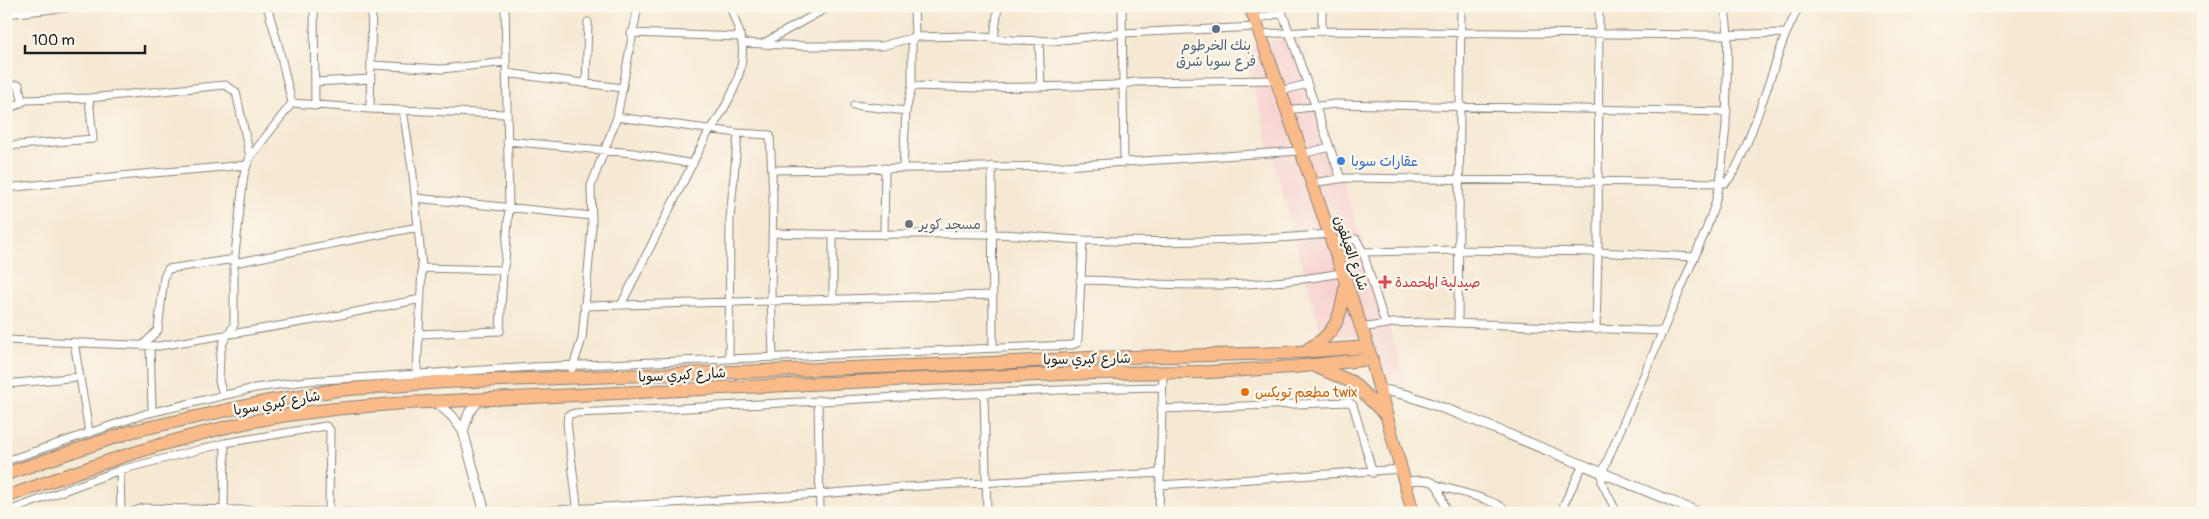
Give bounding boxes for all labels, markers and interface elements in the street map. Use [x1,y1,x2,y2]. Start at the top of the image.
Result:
scale bar [25,22,145,54]
marker: بنك الخرطوم فرع سوبا شرق [1210,23,1222,35]
text: 100 m [32,31,75,50]
place label: بنك الخرطوم فرع سوبا شرق [1176,37,1256,72]
place label: عقارات سوبا [1351,153,1418,170]
marker: عقارات سوبا [1335,155,1347,167]
street label: شارع العيلفون [1329,213,1372,293]
place label: مسجد كوير [918,216,981,234]
marker: مسجد كوير [903,218,915,230]
place label: صيدلية المحمدة [1395,274,1480,291]
marker: صيدلية المحمدة [1379,276,1391,288]
street label: شارع كبري سوبا [1043,350,1131,370]
street label: شارع كبري سوبا [638,364,726,388]
place label: مطعم تويكس twix [1255,384,1358,403]
marker: مطعم تويكس twix [1239,386,1251,398]
street label: شارع كبري سوبا [232,387,322,421]

